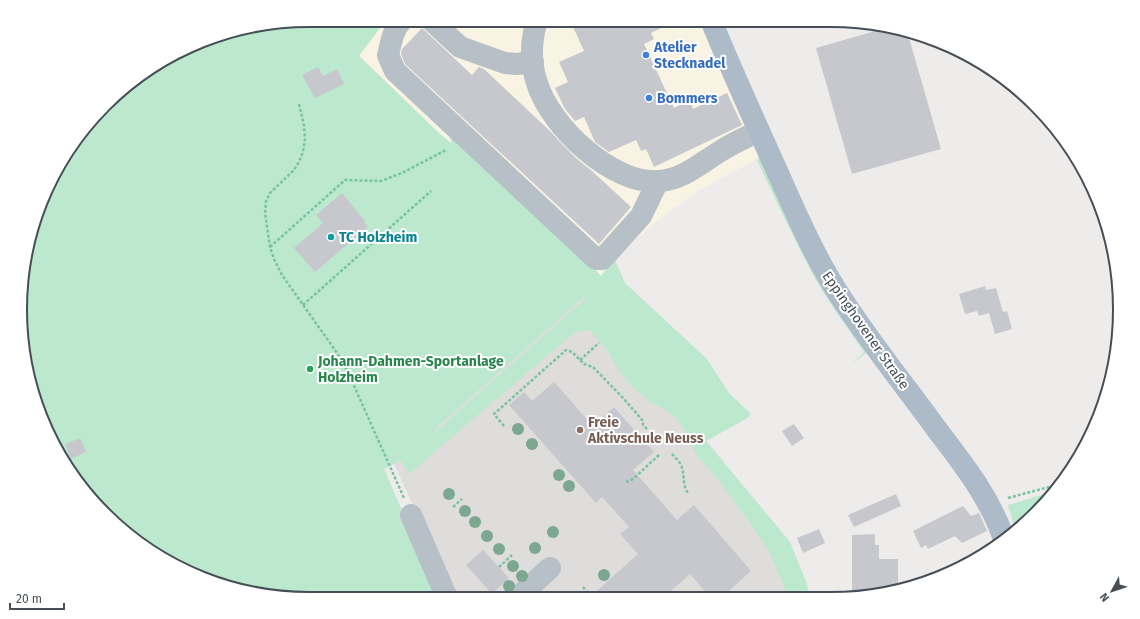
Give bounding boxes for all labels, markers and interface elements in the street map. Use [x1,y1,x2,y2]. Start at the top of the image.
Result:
place label: Atelier Stecknadel [653,39,726,72]
marker: Atelier Stecknadel [641,50,651,60]
place label: Bommers [657,90,718,107]
marker: Bommers [644,93,654,103]
place label: TC Holzheim [339,229,417,246]
marker: TC Holzheim [326,232,336,242]
street label: Eppinghovener Straße [818,268,913,393]
place label: Johann-Dahmen-Sportanlage Holzheim [317,353,504,386]
marker: Johann-Dahmen-Sportanlage Holzheim [305,364,315,374]
place label: Freie Aktivschule Neuss [587,414,704,447]
marker: Freie Aktivschule Neuss [575,425,585,435]
north arrow [1092,571,1132,611]
scale bar [10,585,64,611]
text: N [1097,590,1112,604]
text: 20 m [16,592,42,606]

